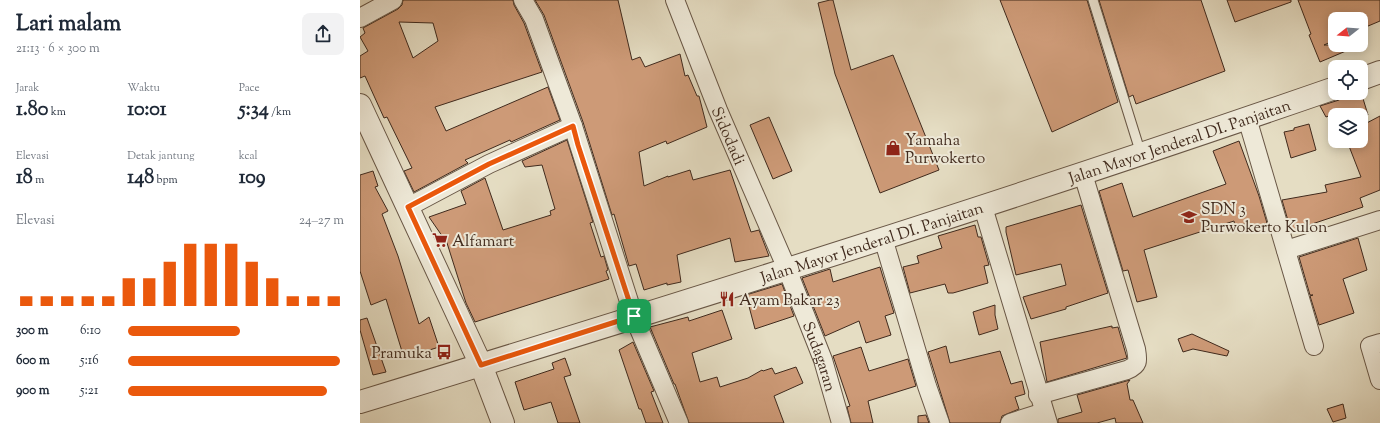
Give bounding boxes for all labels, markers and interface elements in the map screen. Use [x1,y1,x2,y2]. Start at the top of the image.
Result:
text: Lari malam [16,9,121,41]
north arrow [1328,12,1368,52]
map controls [1328,12,1368,148]
button: share [302,13,344,55]
text: 21:13 · 6 × 300 m [16,40,100,58]
button: locate [1328,60,1368,100]
text: Jarak [16,80,39,96]
text: Waktu [127,80,160,96]
text: Pace [239,80,260,96]
street label: Jalan Mayor Jenderal DI. Panjaitan [1065,95,1295,192]
text: 1.80 [16,96,48,125]
text: 10:01 [127,96,167,125]
text: 5:34 [239,96,269,125]
text: km [48,104,66,120]
text: /km [269,104,291,120]
street label: Sidodadi [704,104,750,170]
button: layers [1328,108,1368,148]
place label: Yamaha Purwokerto [905,130,986,171]
shop icon: Yamaha Purwokerto [884,139,902,157]
text: Elevasi [16,148,49,164]
text: Detak jantung [127,148,195,164]
text: kcal [239,148,258,164]
text: 18 [16,164,33,193]
text: 148 [127,164,154,193]
text: 109 [239,164,266,193]
text: m [33,172,44,188]
text: bpm [154,172,178,188]
street label: Jalan Mayor Jenderal DI. Panjaitan [757,198,987,291]
place label: SDN 3 Purwokerto Kulon [1201,199,1328,240]
school or university icon: SDN 3 Purwokerto Kulon [1180,208,1198,226]
text: Elevasi [16,212,55,230]
text: 24–27 m [299,212,344,230]
supermarket icon: Alfamart [431,231,449,249]
place label: Alfamart [452,231,515,254]
restaurant icon: Ayam Bakar 23 [718,290,736,308]
place label: Ayam Bakar 23 [739,290,840,313]
pin [617,299,651,333]
icon: arrive [623,305,645,327]
street label: Sudagaran [795,319,841,395]
text: 300 m [16,322,48,340]
text: 6:10 [80,322,101,340]
place label: Pramuka [371,343,433,366]
bus stop icon: Pramuka [435,343,453,361]
text: 600 m [16,352,50,370]
text: 5:16 [80,352,99,370]
text: 900 m [16,382,50,400]
text: 5:21 [80,382,98,400]

